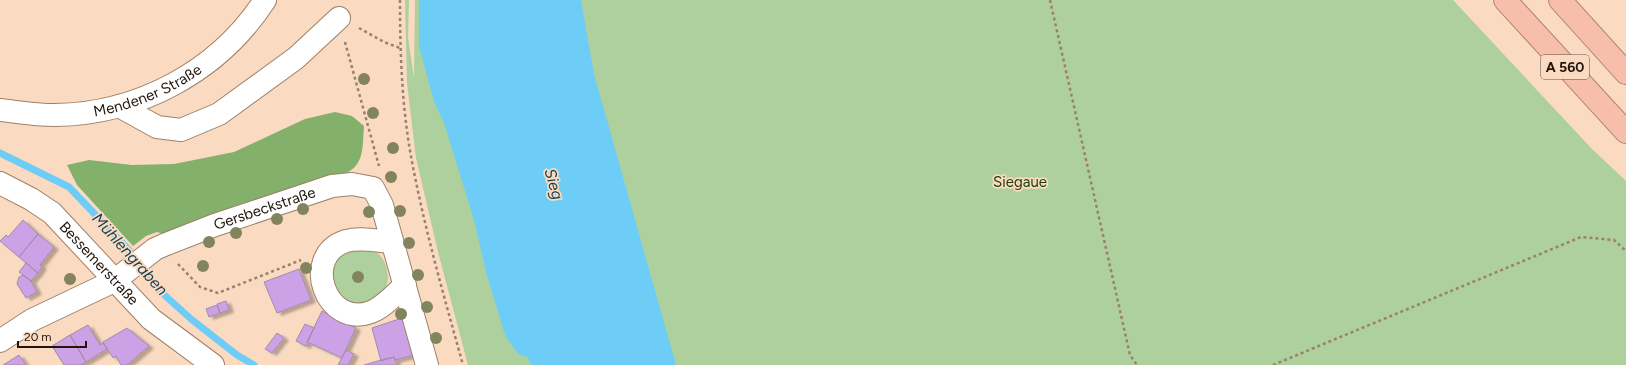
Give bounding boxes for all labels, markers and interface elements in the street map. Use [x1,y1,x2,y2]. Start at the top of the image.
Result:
road number: A 560 [1541,55,1589,79]
street label: Mendener Straße [92,60,205,120]
water label: Sieg [541,166,567,202]
park label: Siegaue [993,173,1047,191]
street label: Gersbeckstraße [211,183,318,234]
water label: Mühlengraben [88,209,172,299]
street label: Bessemerstraße [56,218,142,309]
scale bar [18,323,86,349]
text: 20 m [24,330,52,344]

